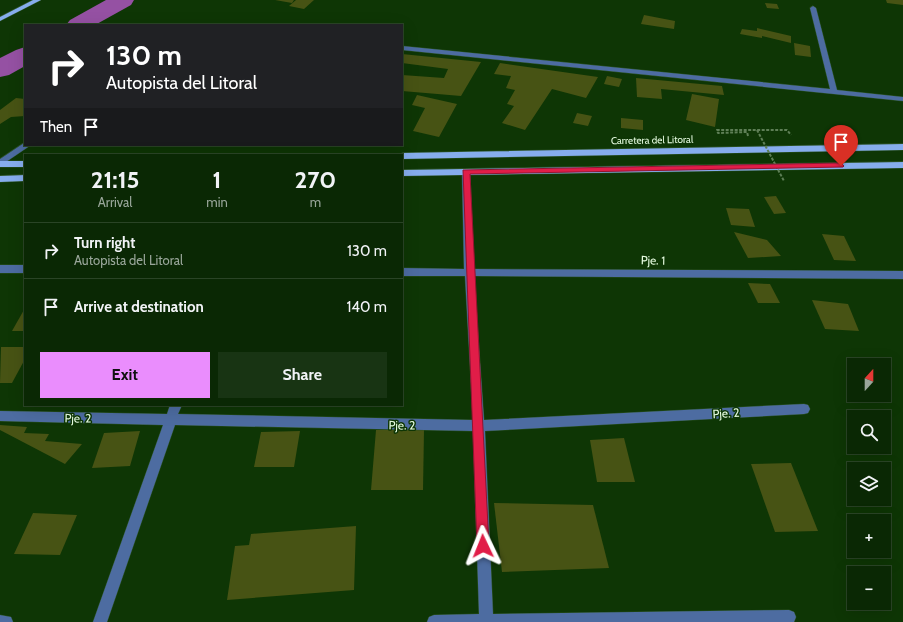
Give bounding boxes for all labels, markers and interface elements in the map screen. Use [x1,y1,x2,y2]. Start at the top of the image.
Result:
text: 130 m [106,38,182,72]
icon: right [40,40,92,92]
text: Autopista del Litoral [106,72,257,94]
icon: arrive [80,116,102,138]
text: Then [40,118,72,136]
pin [824,125,858,166]
icon: arrive [830,131,852,153]
street label: Carretera del Litoral [611,133,694,147]
text: 21:15 [91,165,139,194]
text: 1 [213,165,221,194]
text: 270 [295,165,336,194]
text: Arrival [98,194,132,210]
text: min [206,194,228,210]
text: m [310,194,321,210]
text: Turn right [74,234,135,252]
icon: right [40,240,62,262]
text: 130 m [347,242,387,260]
text: Autopista del Litoral [74,252,183,268]
street label: Pje. 1 [641,252,665,268]
icon: arrive [40,296,62,318]
text: Arrive at destination [74,298,204,316]
text: 140 m [346,298,387,316]
button: Exit [40,352,210,398]
button: Share [218,352,387,398]
north arrow [847,358,891,402]
map controls [847,358,891,610]
street label: Pje. 2 [712,405,740,421]
street label: Pje. 2 [64,410,92,426]
button: search [847,410,891,454]
street label: Pje. 2 [388,417,416,433]
button: layers [847,462,891,506]
button: + [847,514,891,558]
position arrow [462,525,504,567]
button: − [847,566,891,610]

